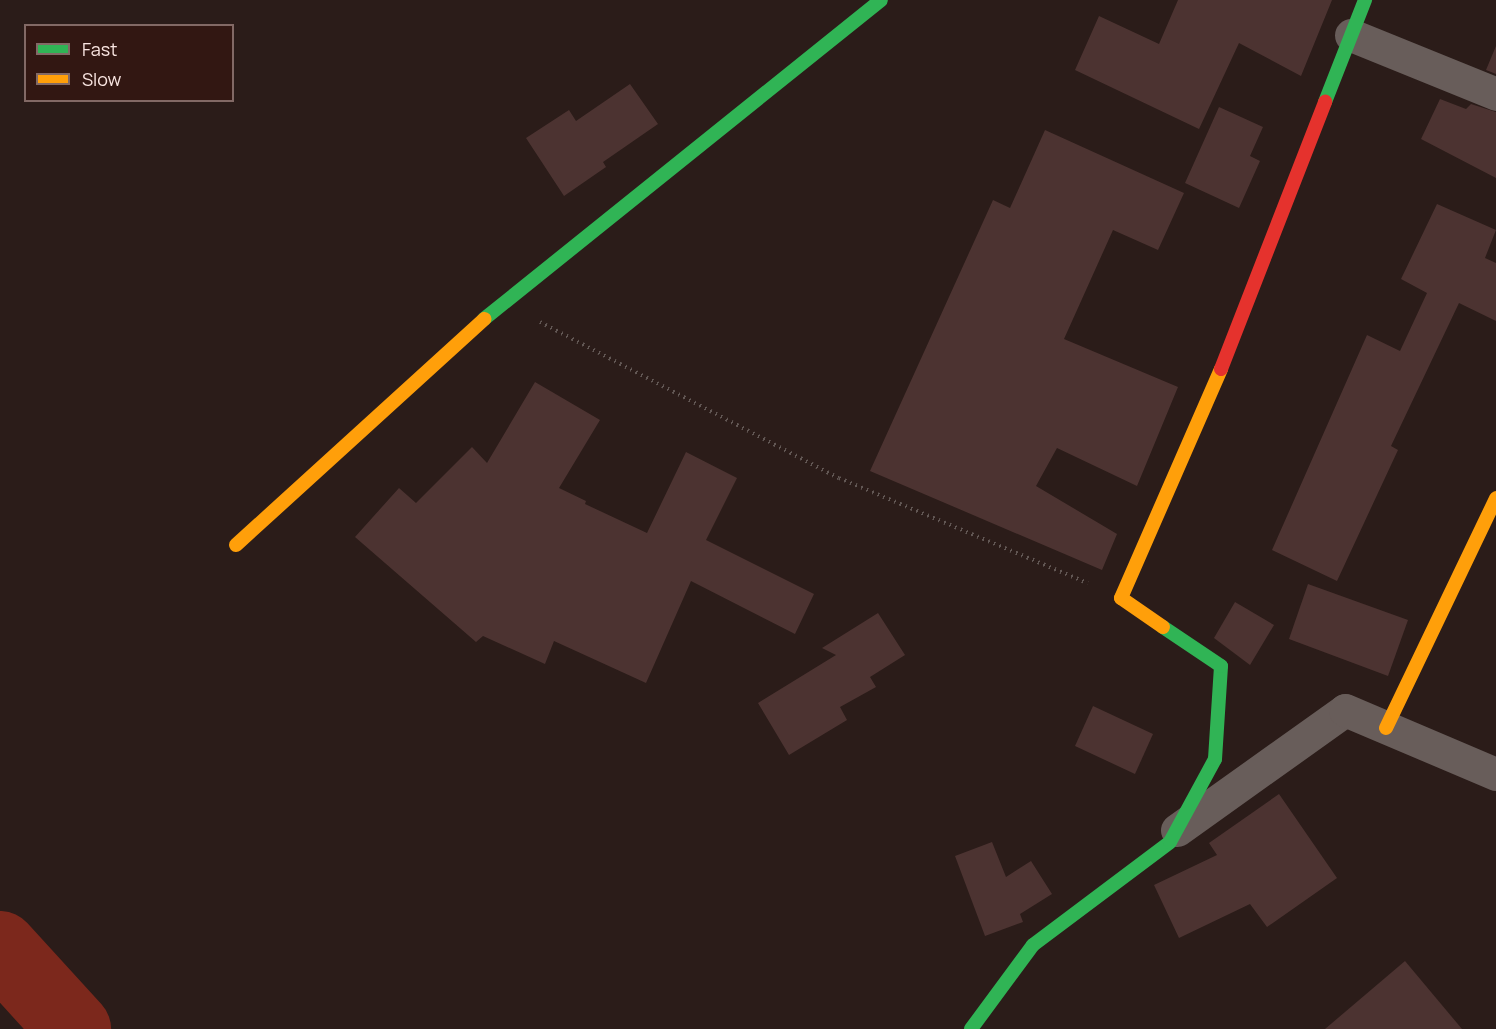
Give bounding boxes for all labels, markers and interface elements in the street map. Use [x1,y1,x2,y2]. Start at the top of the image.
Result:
legend [24,24,234,102]
text: Fast [82,37,117,61]
text: Slow [82,67,121,91]

